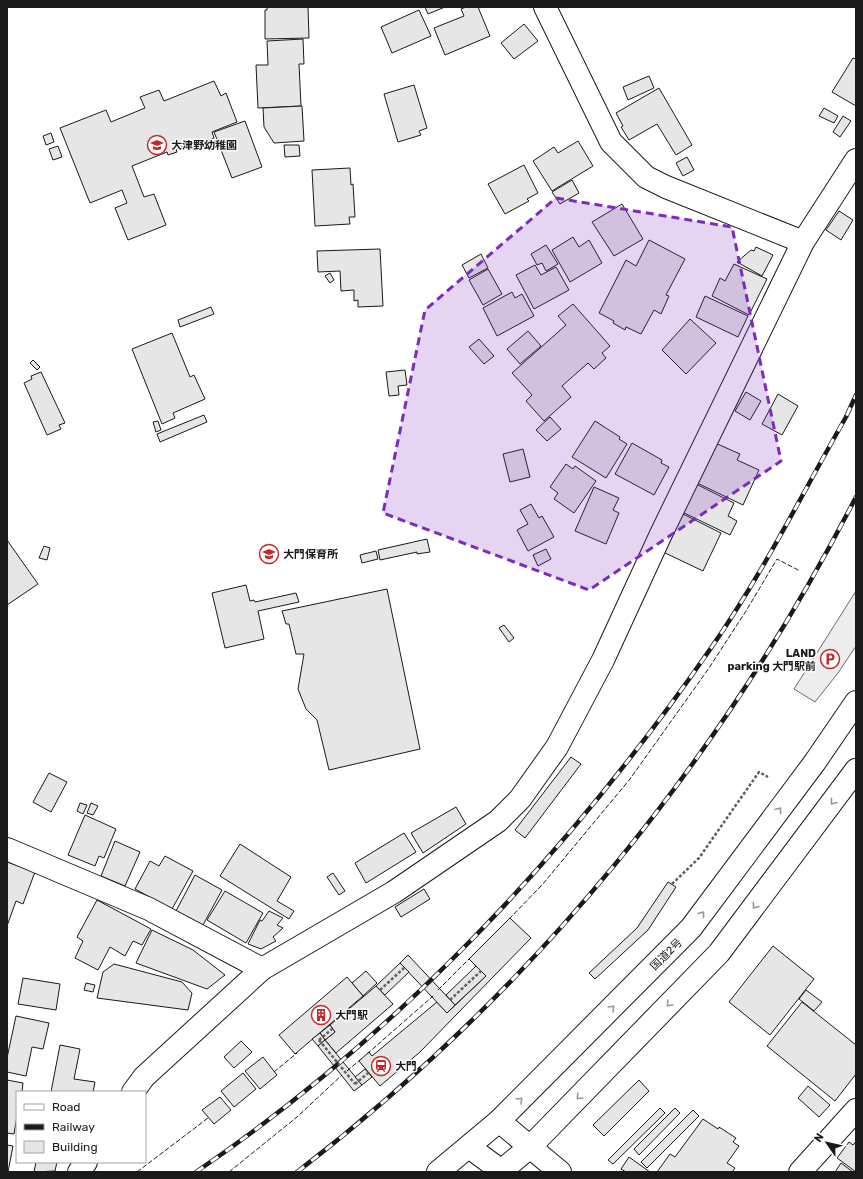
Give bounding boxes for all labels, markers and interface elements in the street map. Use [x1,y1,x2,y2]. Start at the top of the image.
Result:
school or university icon: 大津野幼稚園 [146,134,168,156]
place label: 大津野幼稚園 [171,139,237,152]
school or university icon: 大門保育所 [258,543,280,565]
place label: 大門保育所 [283,548,338,561]
place label: LAND parking 大門駅前 [728,647,816,673]
parking icon: LAND parking 大門駅前 [819,648,841,670]
one-way arrow [831,798,838,805]
one-way arrow [774,807,782,814]
one-way arrow [752,901,759,908]
one-way arrow [697,912,704,919]
street label: 国道2号 [648,936,685,973]
one-way arrow [667,999,674,1006]
building icon: 大門駅 [310,1004,332,1026]
one-way arrow [607,1005,615,1013]
place label: 大門駅 [335,1009,368,1022]
station icon: 大門 [370,1055,392,1077]
place label: 大門 [395,1060,417,1073]
legend [16,1091,146,1163]
one-way arrow [576,1092,584,1100]
one-way arrow [515,1097,523,1105]
text: Road [52,1100,80,1114]
text: Railway [52,1120,95,1134]
north arrow [807,1123,847,1163]
text: N [812,1131,827,1145]
text: Building [52,1140,98,1154]

